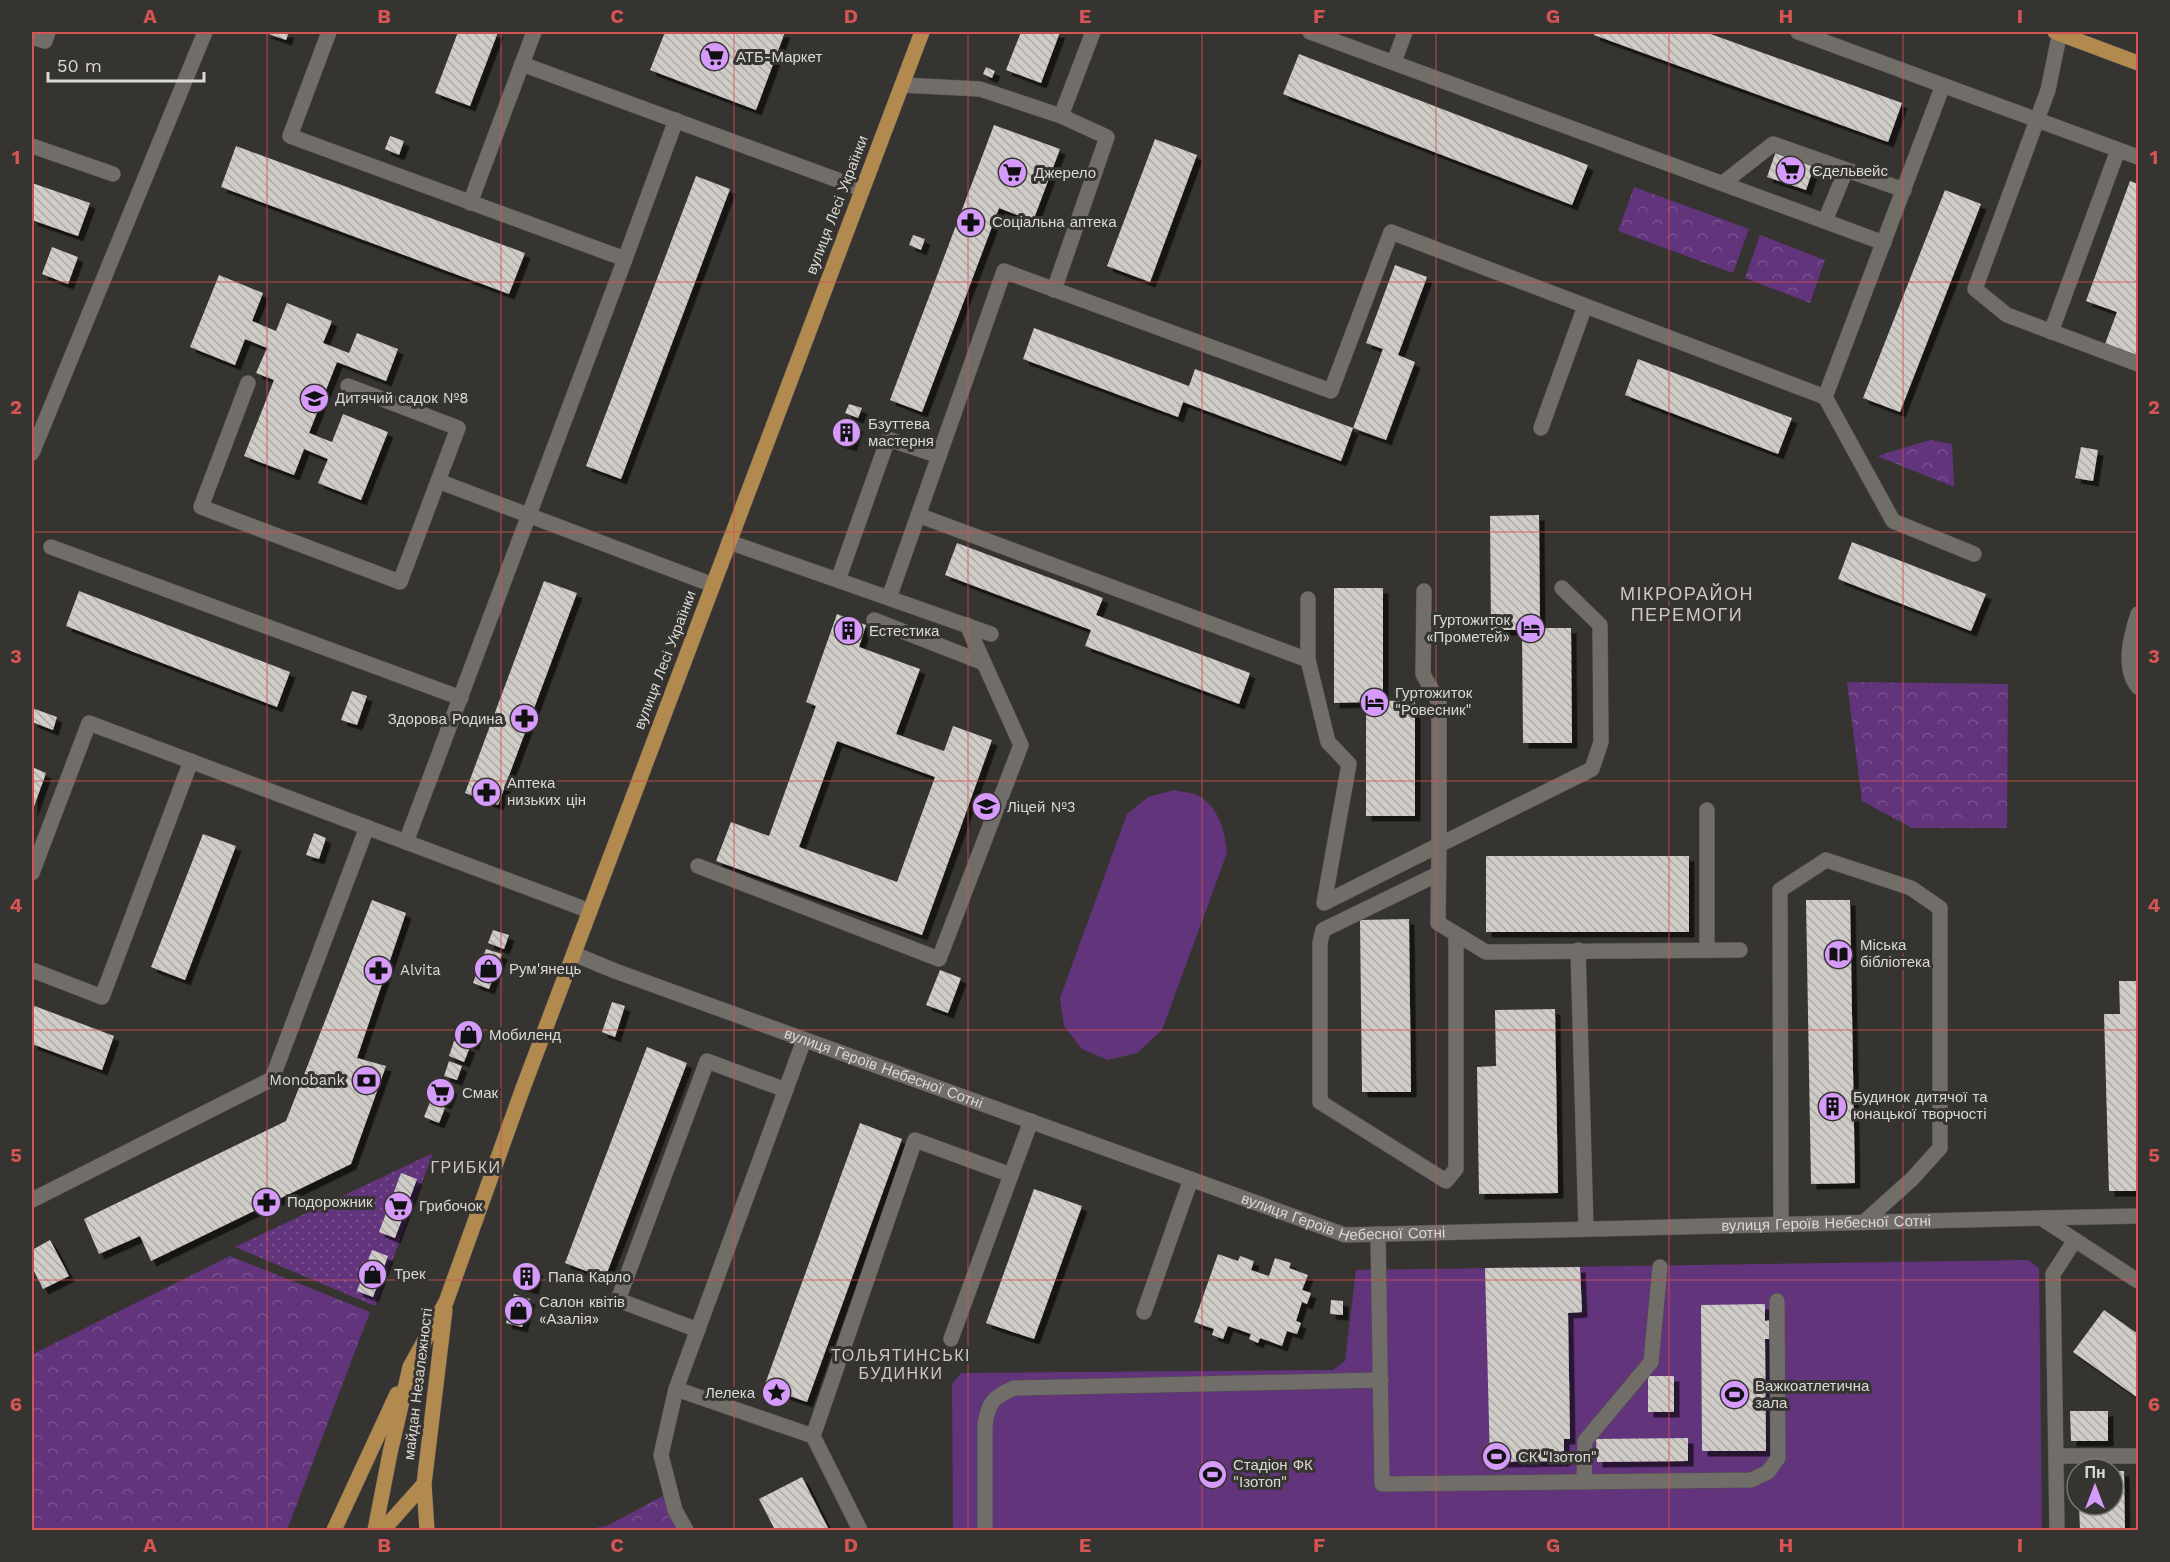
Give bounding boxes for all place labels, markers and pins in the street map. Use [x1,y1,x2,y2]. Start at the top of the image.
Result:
supermarket icon: АТБ-Маркет [699,41,731,73]
place label: АТБ-Маркет [736,48,822,66]
supermarket icon: Єдельвейс [1775,155,1807,187]
supermarket icon: Джерело [997,157,1029,189]
place label: Єдельвейс [1812,162,1888,180]
place label: Джерело [1034,164,1096,182]
pharmacy icon: Соціальна аптека [955,206,987,238]
place label: Соціальна аптека [992,213,1117,231]
school or university icon: Дитячий садок №8 [298,382,330,414]
place label: Дитячий садок №8 [335,389,468,407]
place label: Бзуттева мастерня [868,415,934,450]
building icon: Бзуттева мастерня [831,417,863,449]
place label: Гуртожиток «Прометей» [1426,611,1510,646]
hotel icon: Гуртожиток «Прометей» [1515,613,1547,645]
building icon: Естестика [832,615,864,647]
place label: Естестика [869,622,940,640]
place label: Гуртожиток "Ровесник" [1395,684,1473,719]
hotel icon: Гуртожиток "Ровесник" [1358,686,1390,718]
pharmacy icon: Здорова Родина [508,703,540,735]
place label: Здорова Родина [388,710,504,728]
place label: Аптека низьких цін [507,774,586,809]
pharmacy icon: Аптека низьких цін [470,776,502,808]
school or university icon: Ліцей №3 [970,791,1002,823]
place label: Ліцей №3 [1007,798,1076,816]
place label: Міська бібліотека [1860,936,1931,971]
library icon: Міська бібліотека [1823,938,1855,970]
shop icon: Рум'янець [472,953,504,985]
pharmacy icon: Alvita [363,954,395,986]
place label: Рум'янець [509,960,581,978]
place label: Alvita [400,961,441,979]
shop icon: Мобиленд [452,1019,484,1051]
place label: Мобиленд [489,1026,561,1044]
bank icon: Monobank [350,1064,382,1096]
place label: Monobank [269,1071,345,1089]
supermarket icon: Смак [425,1077,457,1109]
place label: Смак [462,1084,498,1102]
place label: Будинок дитячої та юнацької творчості [1853,1088,1988,1123]
building icon: Будинок дитячої та юнацької творчості [1816,1090,1848,1122]
pharmacy icon: Подорожник [250,1186,282,1218]
supermarket icon: Грибочок [382,1190,414,1222]
place label: Подорожник [287,1193,373,1211]
place label: Грибочок [419,1197,483,1215]
shop icon: Трек [357,1258,389,1290]
building icon: Папа Карло [511,1261,543,1293]
place label: Трек [394,1265,426,1283]
place label: Папа Карло [548,1268,631,1286]
place label: Салон квітів «Азалія» [539,1293,625,1328]
shop icon: Салон квітів «Азалія» [502,1295,534,1327]
place icon: Лелека [760,1377,792,1409]
place label: Важкоатлетична зала [1755,1377,1870,1412]
sports icon: Важкоатлетична зала [1718,1379,1750,1411]
place label: Лелека [705,1384,756,1402]
sports icon: СК "Ізотоп" [1481,1441,1513,1473]
place label: СК "Ізотоп" [1518,1448,1597,1466]
place label: Стадіон ФК "Ізотоп" [1233,1456,1313,1491]
sports icon: Стадіон ФК "Ізотоп" [1196,1458,1228,1490]

